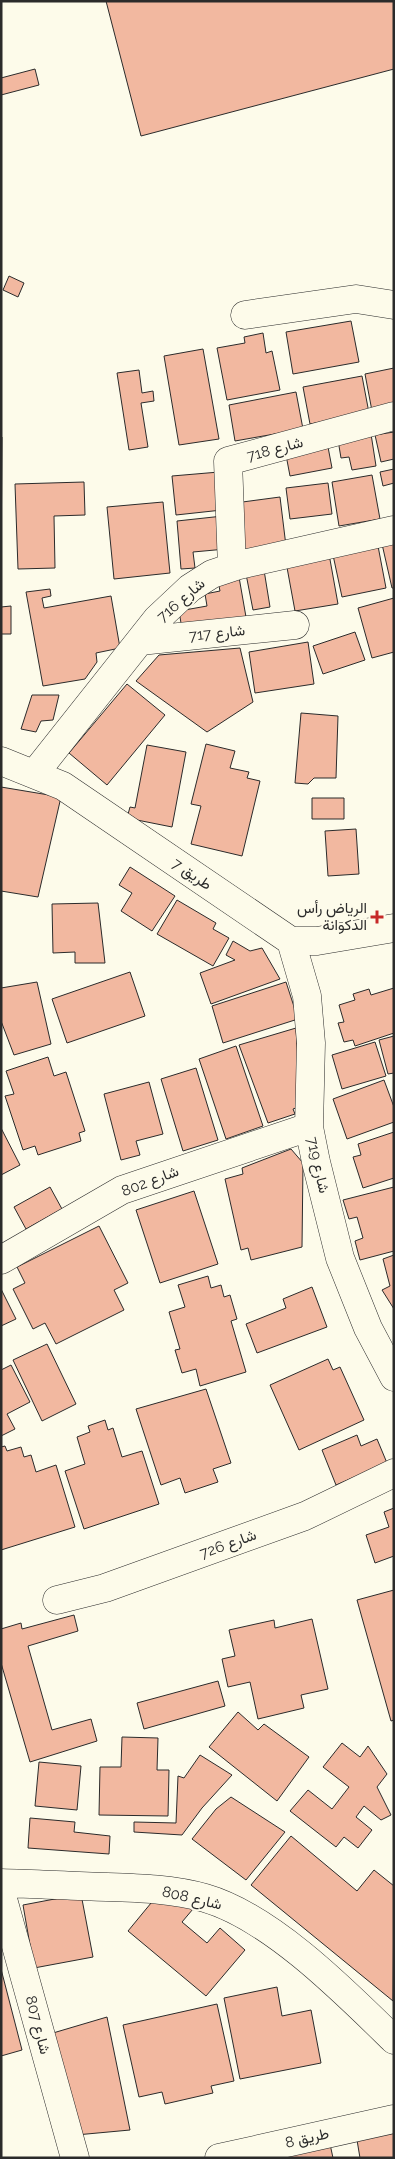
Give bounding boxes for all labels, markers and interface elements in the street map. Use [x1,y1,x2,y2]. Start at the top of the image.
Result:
street label: شارع 718 [245,433,306,467]
street label: شارع 716 [153,574,210,627]
street label: شارع 717 [188,621,246,647]
street label: 7 طريق [168,854,215,895]
place label: الرياض رأس الدكوانة [297,899,367,934]
marker: الرياض رأس الدكوانة [371,911,383,923]
street label: شارع 719 [301,1135,333,1196]
street label: شارع 802 [119,1162,182,1202]
street label: شارع 726 [197,1525,260,1564]
street label: شارع 808 [160,1882,224,1916]
street label: شارع 807 [20,1994,55,2057]
street label: طريق 8 [283,2124,331,2153]

